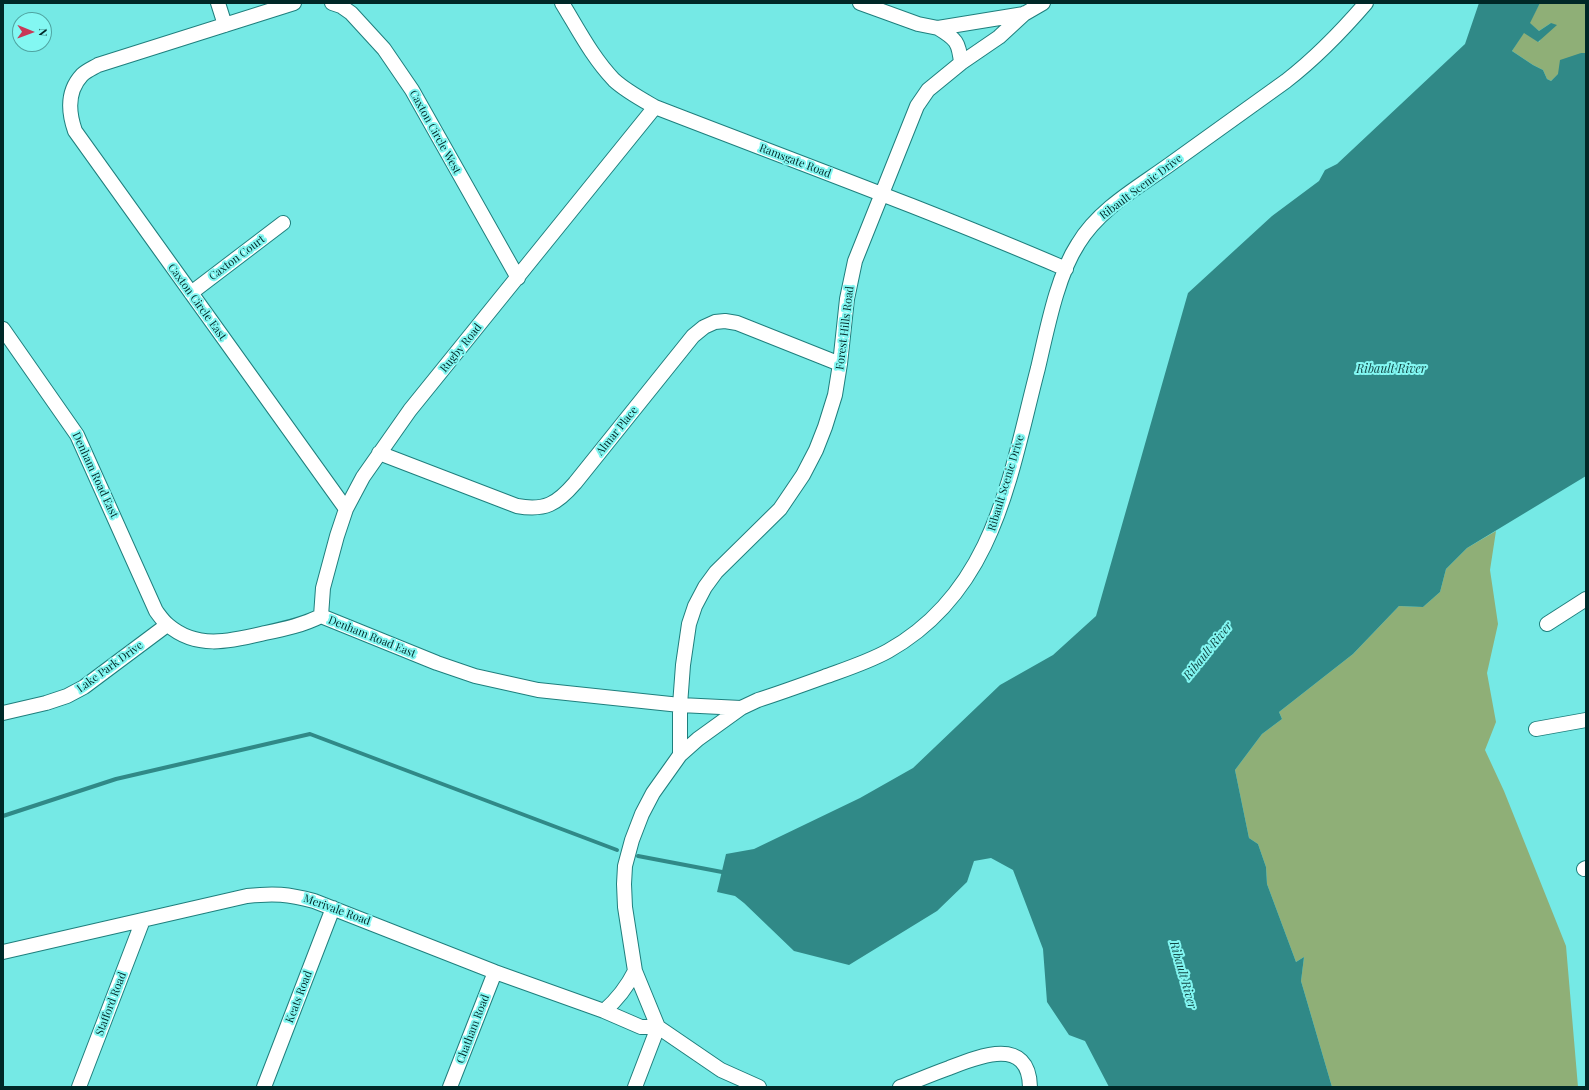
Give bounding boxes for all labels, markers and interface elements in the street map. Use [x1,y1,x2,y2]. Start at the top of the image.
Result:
north arrow [12,12,52,52]
text: N [36,28,51,36]
street label: Caxton Circle West [407,88,463,176]
street label: Ramsgate Road [757,141,833,181]
street label: Ribault Scenic Drive [1097,152,1185,222]
street label: Caxton Court [206,233,268,283]
street label: Caxton Circle East [165,261,229,343]
street label: Forest Hills Road [833,285,857,371]
street label: Rugby Road [437,321,485,375]
water label: Ribault River [1356,362,1426,376]
street label: Almar Place [593,404,641,458]
street label: Denham Road East [69,430,121,520]
street label: Ribault Scenic Drive [985,433,1027,533]
street label: Denham Road East [326,613,418,661]
water label: Ribault River [1180,619,1236,683]
street label: Lake Park Drive [74,639,146,695]
street label: Merivale Road [302,892,372,928]
water label: Ribault River [1166,940,1200,1010]
street label: Keats Road [283,969,315,1025]
street label: Stafford Road [93,970,129,1038]
street label: Chatham Road [454,993,492,1065]

